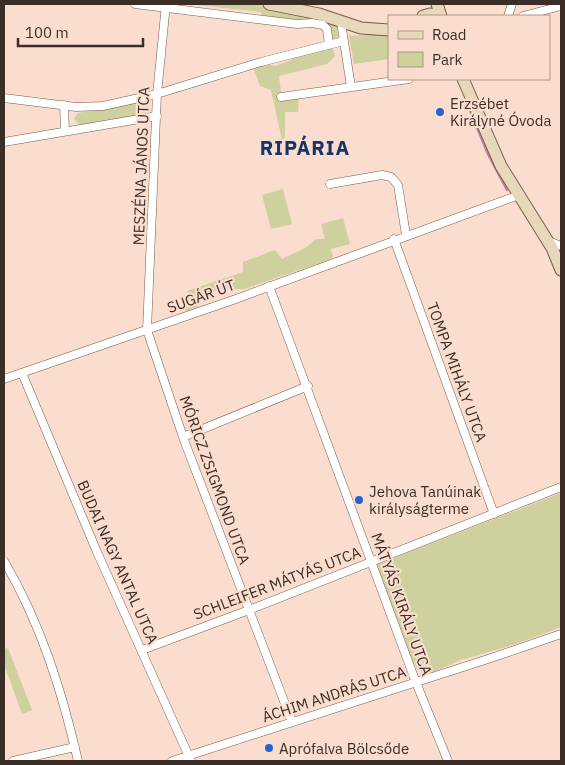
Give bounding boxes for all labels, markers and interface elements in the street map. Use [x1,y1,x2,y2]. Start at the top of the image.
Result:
scale bar [18,15,142,47]
legend [388,15,550,80]
text: 100 m [25,23,69,42]
text: Road [432,25,467,44]
text: Park [432,50,462,69]
street label: MESZÉNA JÁNOS UTCA [129,86,153,246]
place label: Erzsébet Királyné Óvoda [450,94,551,130]
marker: Erzsébet Királyné Óvoda [434,106,446,118]
district label: RIPÁRIA [260,134,350,161]
street label: SUGÁR ÚT [164,275,238,317]
street label: TOMPA MIHÁLY UTCA [423,300,491,445]
street label: MÓRICZ ZSIGMOND UTCA [176,393,255,567]
street label: BUDAI NAGY ANTAL UTCA [73,477,163,647]
place label: Jehova Tanúinak királyságterme [369,482,481,518]
marker: Jehova Tanúinak királyságterme [353,494,365,506]
street label: MÁTYÁS KIRÁLY UTCA [367,530,437,678]
street label: SCHLEIFER MÁTYÁS UTCA [191,542,364,624]
street label: ÁCHIM ANDRÁS UTCA [260,662,409,726]
place label: Aprófalva Bölcsőde [279,739,409,758]
marker: Aprófalva Bölcsőde [263,742,275,754]

